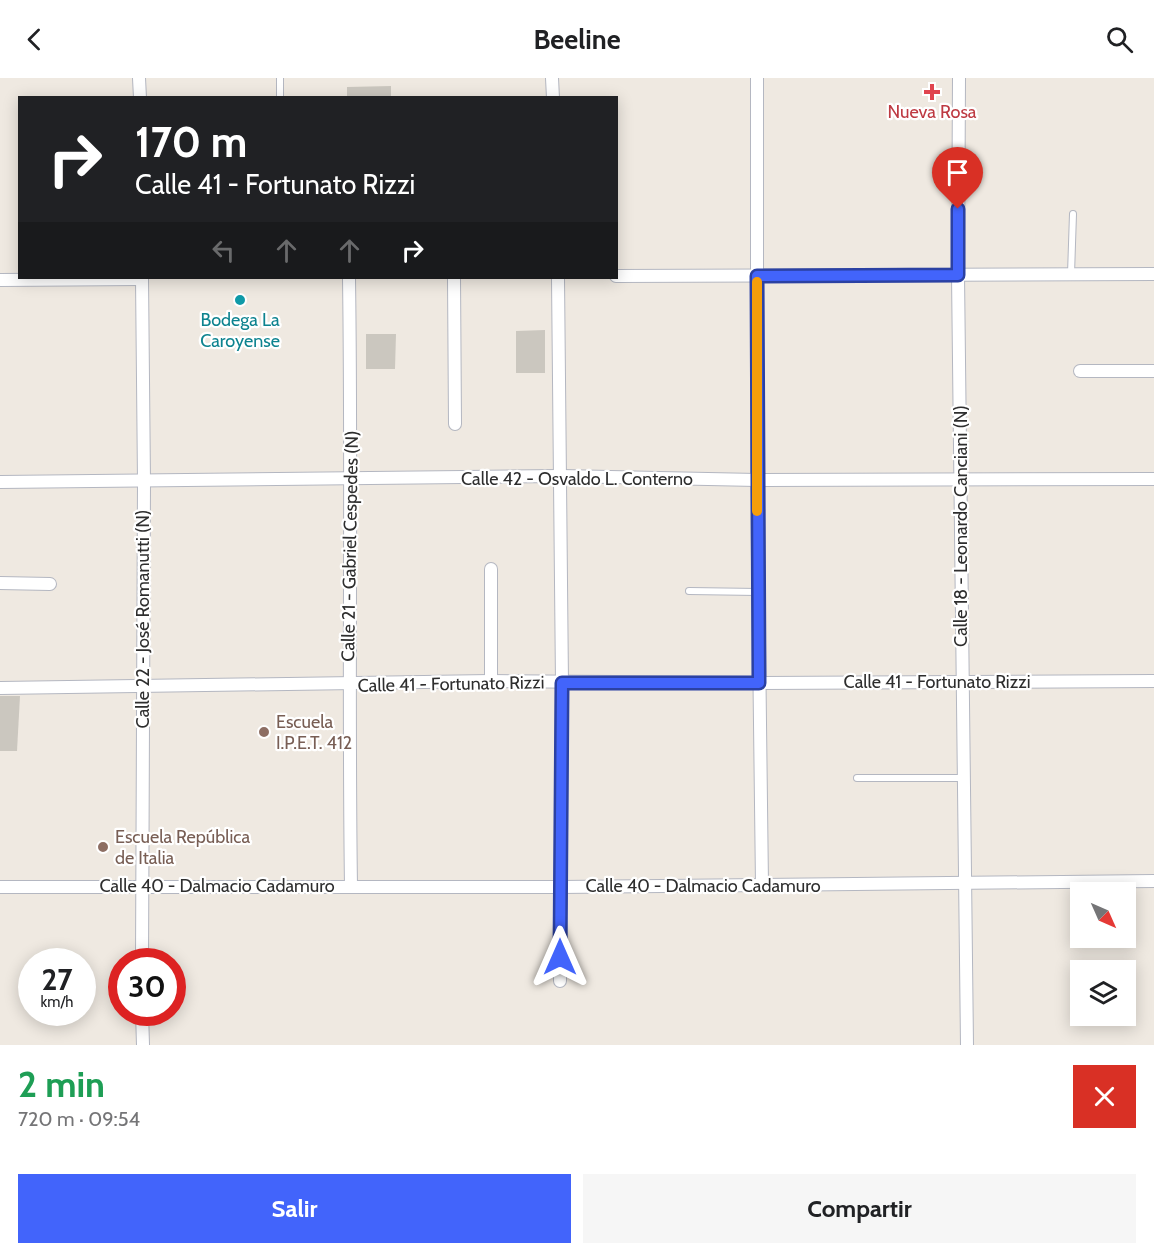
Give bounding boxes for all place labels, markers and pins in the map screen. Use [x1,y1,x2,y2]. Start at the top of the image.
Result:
marker: Nueva Rosa [925,85,939,99]
place label: Nueva Rosa [888,101,977,123]
pin [932,147,983,209]
marker: Bodega La Caroyense [233,293,247,307]
place label: Bodega La Caroyense [200,309,280,352]
place label: Escuela I.P.E.T. 412 [276,711,352,754]
marker: Escuela I.P.E.T. 412 [257,725,271,739]
place label: Escuela República de Italia [115,826,251,869]
marker: Escuela República de Italia [96,840,110,854]

